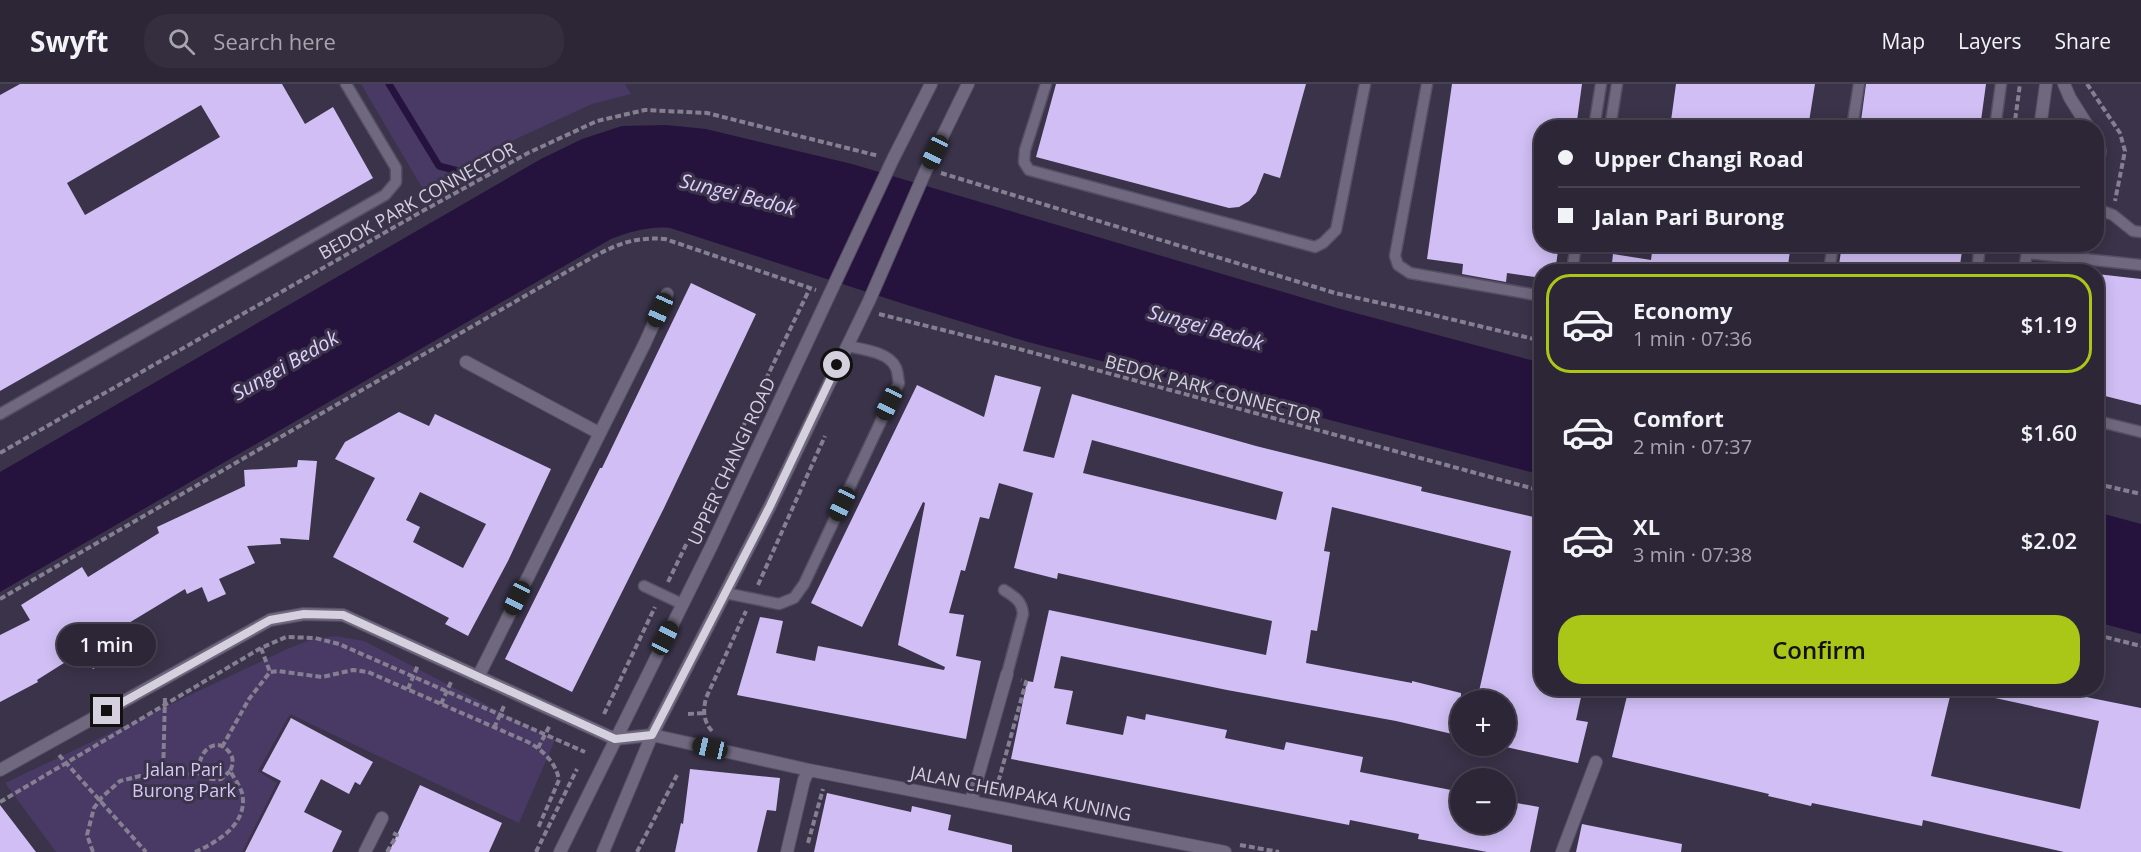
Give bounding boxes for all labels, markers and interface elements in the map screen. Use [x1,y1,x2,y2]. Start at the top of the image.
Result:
search box [144,14,564,68]
text: Swyft [30,22,108,60]
icon: search [165,25,198,58]
text: Search here [213,26,336,56]
text: Map [1882,27,1925,55]
text: Layers [1958,27,2022,55]
text: Share [2055,27,2111,55]
car [919,132,951,172]
street label: BEDOK PARK CONNECTOR [314,136,520,264]
text: Upper Changi Road [1594,143,1804,173]
water label: Sungei Bedok [677,167,800,222]
text: Jalan Pari Burong [1594,201,1784,231]
car [644,290,676,330]
text: Economy [1633,295,1732,325]
icon: car [1561,297,1615,351]
water label: Sungei Bedok [1145,298,1268,357]
text: $1.19 [2021,309,2077,339]
water label: Sungei Bedok [227,323,344,406]
text: 1 min · 07:36 [1633,325,1752,352]
street label: BEDOK PARK CONNECTOR [1103,349,1323,429]
route start [823,351,850,378]
street label: UPPER CHANGI ROAD [682,373,780,549]
car [873,383,905,423]
text: Comfort [1633,403,1724,433]
icon: car [1561,405,1615,459]
text: $1.60 [2021,417,2077,447]
text: 2 min · 07:37 [1633,433,1752,460]
car [826,484,858,524]
text: XL [1633,511,1660,541]
icon: car [1561,513,1615,567]
text: $2.02 [2021,525,2077,555]
text: 3 min · 07:38 [1633,541,1752,568]
car [501,578,533,618]
button: Confirm [1558,615,2080,684]
car [649,618,681,658]
callout: 1 min [57,624,156,666]
text: 1 min [80,631,134,658]
map controls [1450,690,1516,834]
button: + [1450,690,1516,756]
route end [93,697,120,724]
car [690,735,730,761]
park label: Jalan Pari Burong Park [132,757,237,802]
street label: JALAN CHEMPAKA KUNING [906,759,1134,826]
button: − [1450,768,1516,834]

